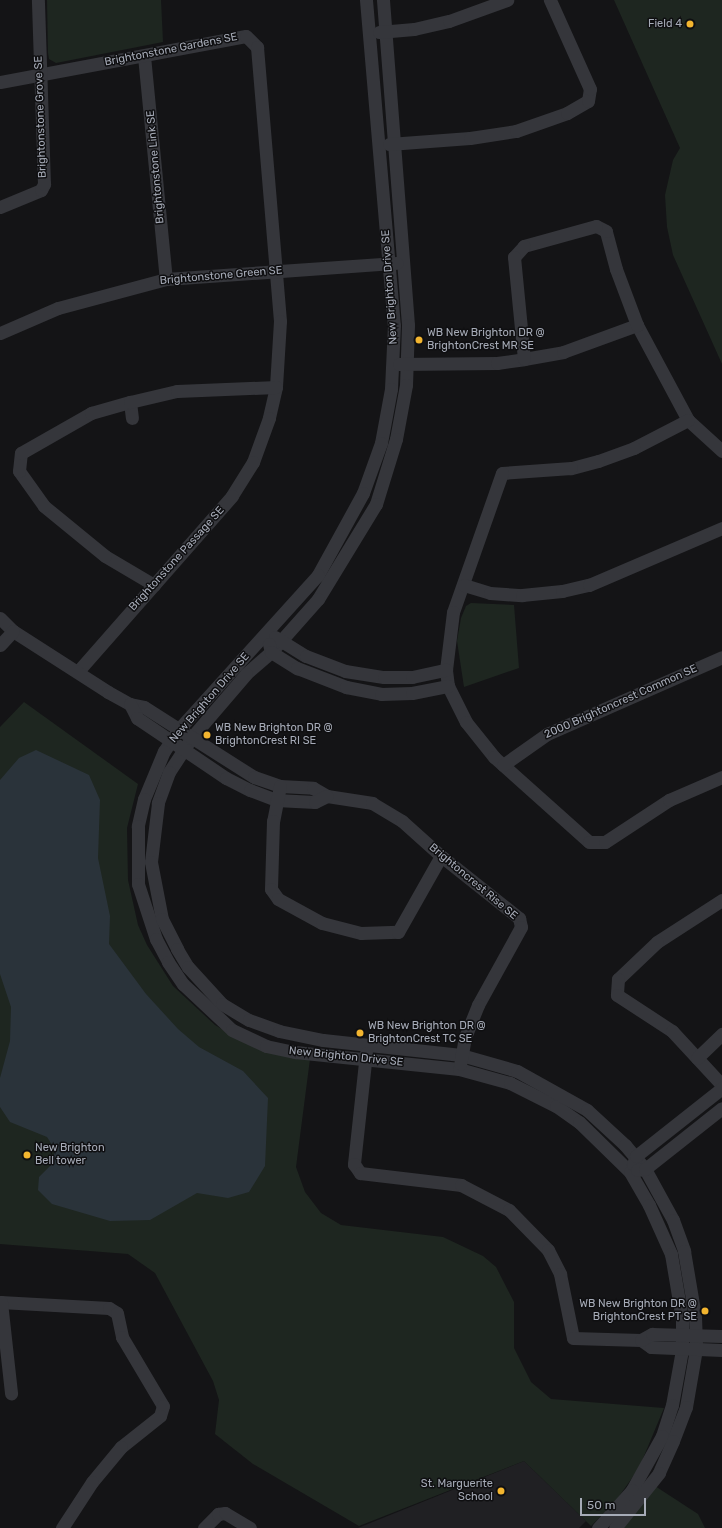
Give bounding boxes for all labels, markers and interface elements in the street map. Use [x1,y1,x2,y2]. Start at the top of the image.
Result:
place label: Field 4 [648,17,682,31]
marker: Field 4 [685,19,695,29]
street label: Brightonstone Gardens SE [103,31,239,69]
street label: Brightonstone Grove SE [32,56,50,178]
street label: Brightonstone Link SE [144,110,168,224]
street label: New Brighton Drive SE [379,229,401,345]
street label: Brightonstone Green SE [159,264,283,288]
place label: WB New Brighton DR @ BrightonCrest MR SE [427,327,545,353]
marker: WB New Brighton DR @ BrightonCrest MR SE [414,335,424,345]
street label: Brightonstone Passage SE [127,504,227,614]
street label: New Brighton Drive SE [167,650,253,746]
street label: 2000 Brightoncrest Common SE [542,662,700,742]
place label: WB New Brighton DR @ BrightonCrest RI SE [215,722,333,748]
marker: WB New Brighton DR @ BrightonCrest RI SE [202,730,212,740]
street label: Brightoncrest Rise SE [426,841,520,923]
place label: WB New Brighton DR @ BrightonCrest TC SE [368,1020,486,1046]
marker: WB New Brighton DR @ BrightonCrest TC SE [355,1028,365,1038]
street label: New Brighton Drive SE [288,1044,404,1070]
place label: New Brighton Bell tower [35,1142,105,1168]
marker: New Brighton Bell tower [22,1150,32,1160]
place label: WB New Brighton DR @ BrightonCrest PT SE [579,1298,697,1324]
marker: WB New Brighton DR @ BrightonCrest PT SE [700,1306,710,1316]
place label: St. Marguerite School [421,1478,493,1504]
marker: St. Marguerite School [496,1486,506,1496]
scale bar [582,1490,648,1516]
text: 50 m [587,1498,615,1512]

